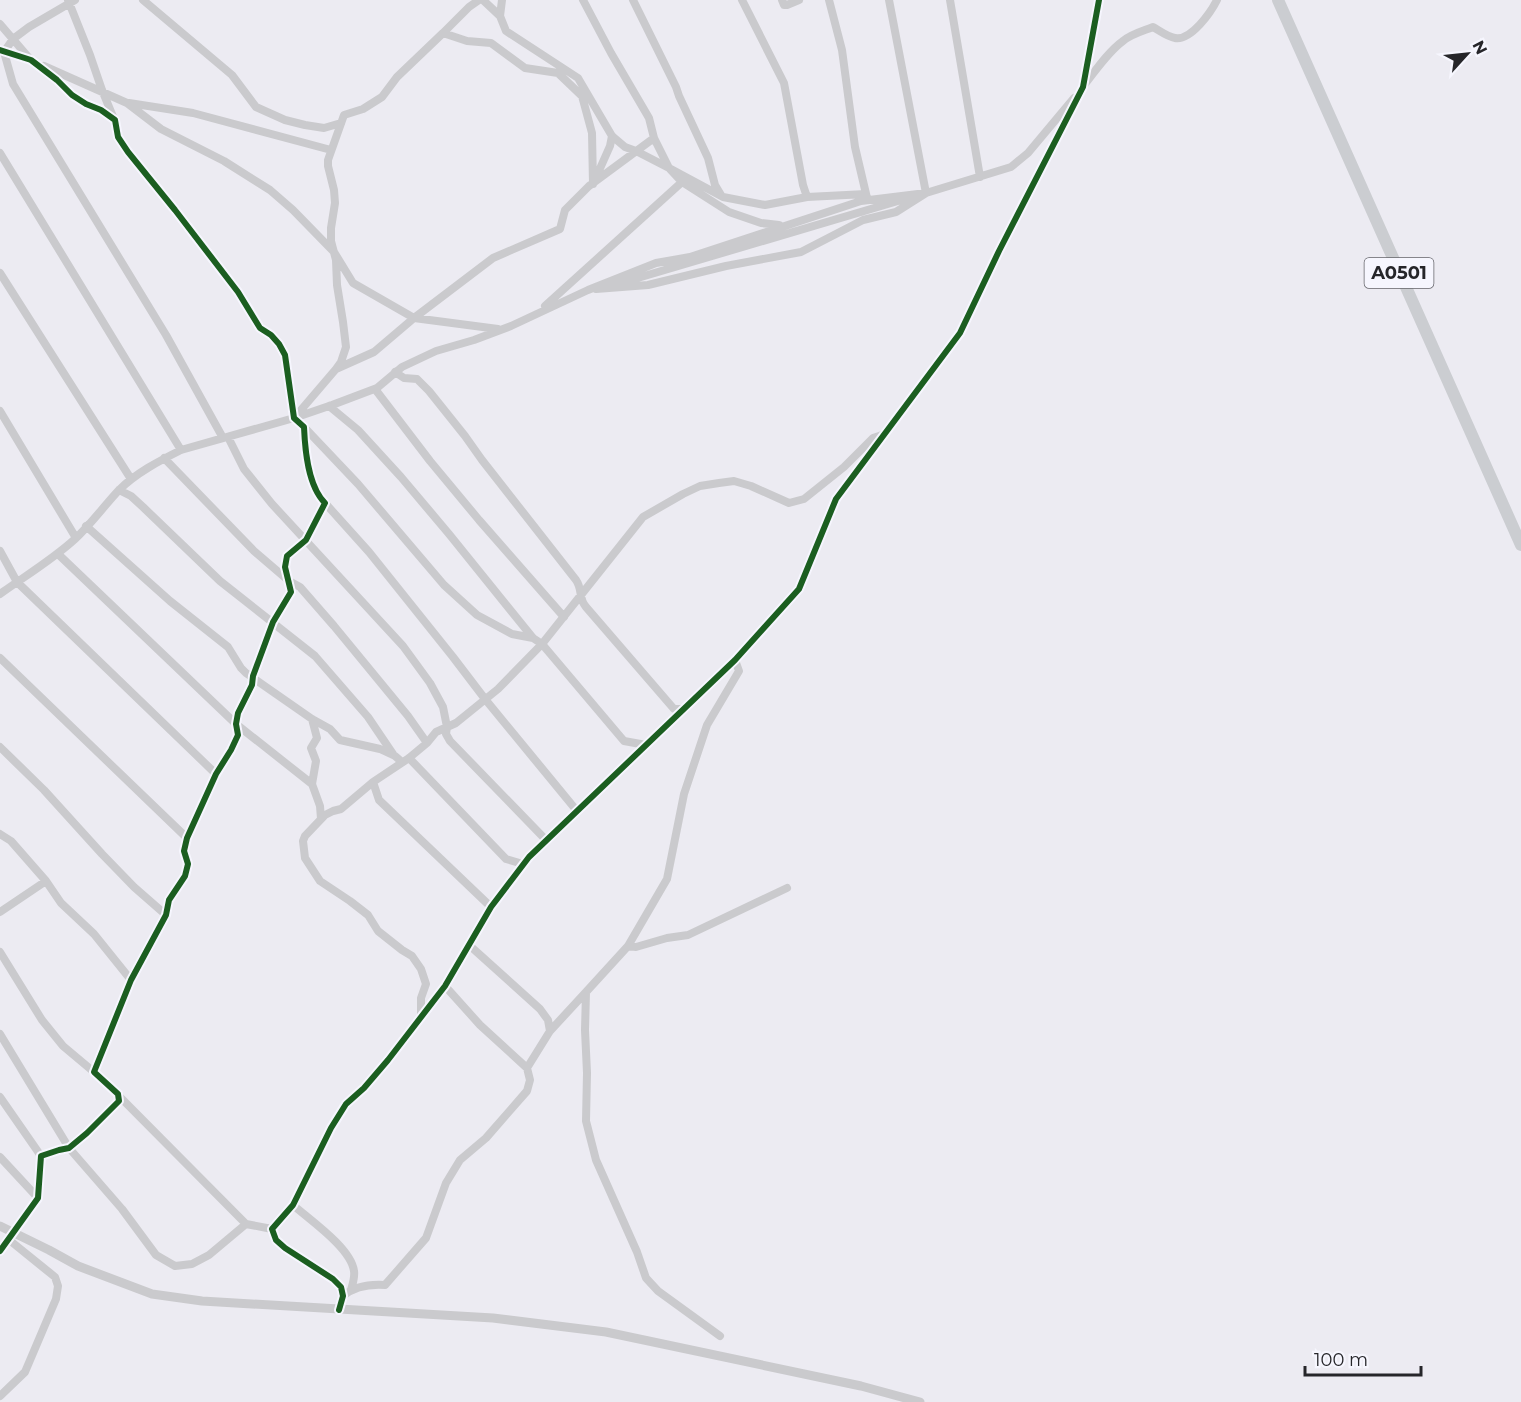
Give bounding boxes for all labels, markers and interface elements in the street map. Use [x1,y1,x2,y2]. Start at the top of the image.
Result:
north arrow [1437,24,1497,84]
text: N [1469,37,1491,57]
road number: A0501 [1364,258,1434,288]
scale bar [1305,1339,1420,1377]
text: 100 m [1314,1349,1368,1371]

